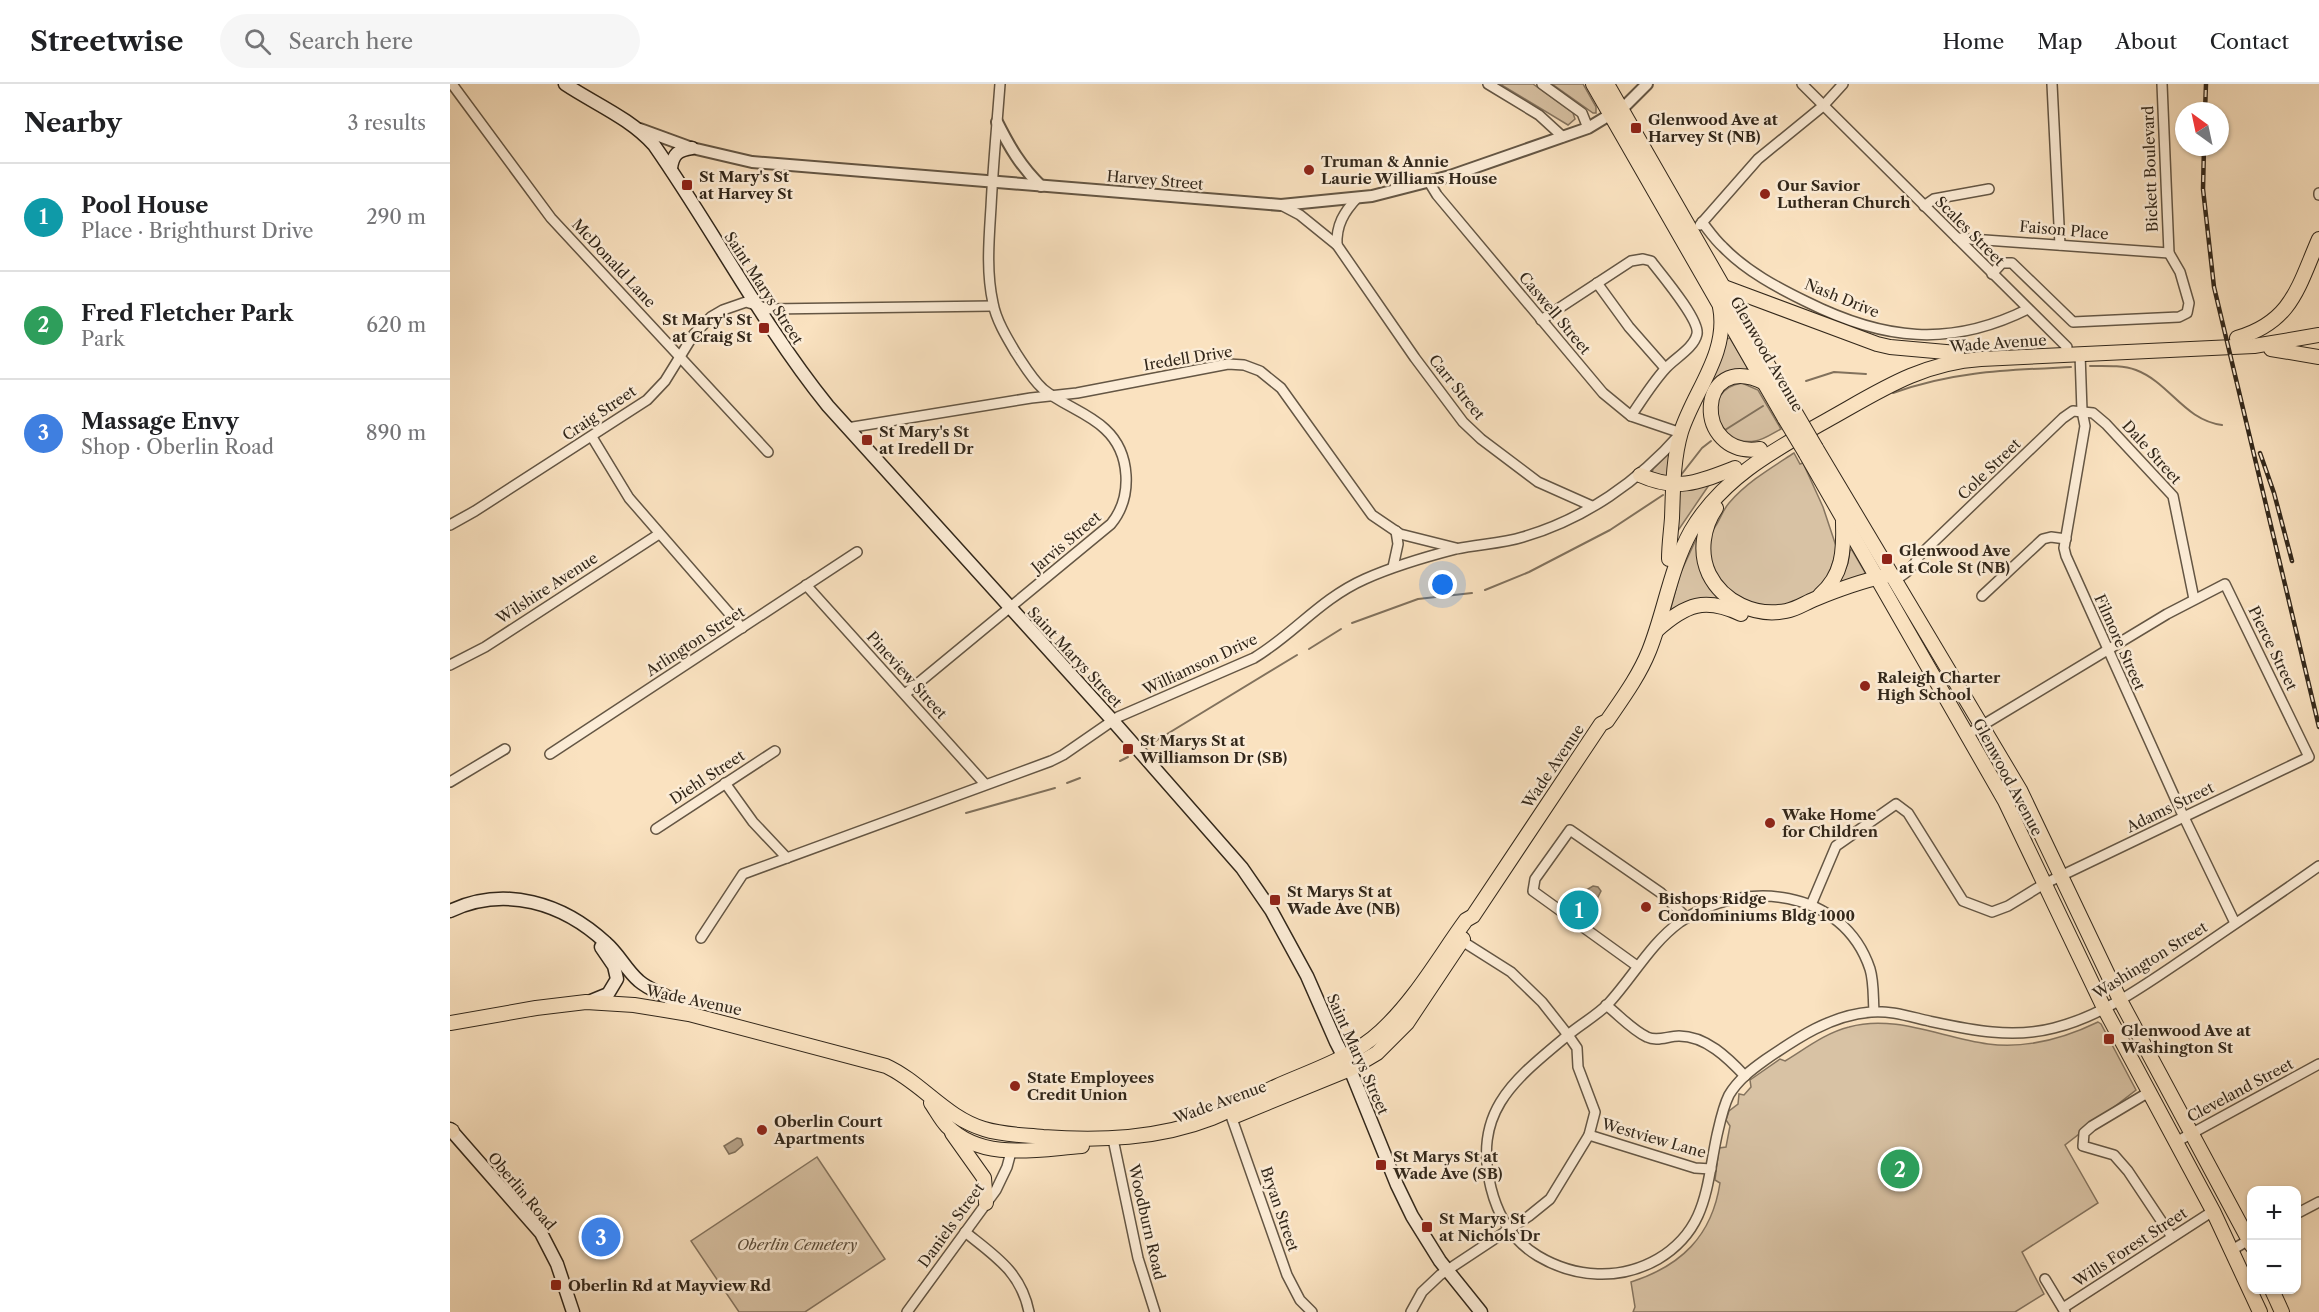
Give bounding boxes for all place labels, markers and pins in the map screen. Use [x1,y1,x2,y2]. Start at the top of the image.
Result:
place label: Glenwood Ave at Harvey St (NB) [1648,110,1778,146]
marker: Glenwood Ave at Harvey St (NB) [1629,121,1643,135]
place label: Truman & Annie Laurie Williams House [1321,152,1497,188]
marker: Truman & Annie Laurie Williams House [1302,163,1316,177]
place label: St Mary's St at Harvey St [699,167,793,203]
place label: Our Savior Lutheran Church [1777,176,1911,212]
marker: St Mary's St at Harvey St [680,178,694,192]
marker: Our Savior Lutheran Church [1758,187,1772,201]
place label: St Mary's St at Craig St [662,310,752,346]
marker: St Mary's St at Craig St [757,321,771,335]
place label: St Mary's St at Iredell Dr [879,422,974,458]
marker: St Mary's St at Iredell Dr [860,433,874,447]
place label: Glenwood Ave at Cole St (NB) [1899,541,2010,577]
marker: Glenwood Ave at Cole St (NB) [1880,552,1894,566]
place label: Raleigh Charter High School [1877,668,2001,704]
marker: Raleigh Charter High School [1858,679,1872,693]
place label: St Marys St at Williamson Dr (SB) [1139,731,1287,767]
marker: St Marys St at Williamson Dr (SB) [1121,742,1135,756]
place label: Wake Home for Children [1781,805,1879,841]
marker: Wake Home for Children [1763,816,1777,830]
place label: St Marys St at Wade Ave (NB) [1286,882,1400,918]
pin: 1 [1560,888,1598,932]
place label: Bishops Ridge Condominiums Bldg 1000 [1658,889,1855,925]
marker: St Marys St at Wade Ave (NB) [1268,893,1282,907]
marker: Bishops Ridge Condominiums Bldg 1000 [1639,900,1653,914]
place label: Glenwood Ave at Washington St [2120,1021,2251,1057]
marker: Glenwood Ave at Washington St [2102,1032,2116,1046]
place label: State Employees Credit Union [1027,1068,1154,1104]
marker: State Employees Credit Union [1008,1079,1022,1093]
place label: Oberlin Court Apartments [773,1112,883,1148]
marker: Oberlin Court Apartments [755,1123,769,1137]
pin: 2 [1880,1146,1920,1192]
place label: St Marys St at Wade Ave (SB) [1392,1147,1503,1183]
marker: St Marys St at Wade Ave (SB) [1374,1158,1388,1172]
place label: St Marys St at Nichols Dr [1439,1209,1541,1245]
pin: 3 [582,1214,620,1260]
marker: St Marys St at Nichols Dr [1420,1220,1434,1234]
place label: Oberlin Rd at Mayview Rd [568,1276,771,1295]
marker: Oberlin Rd at Mayview Rd [549,1278,563,1292]

